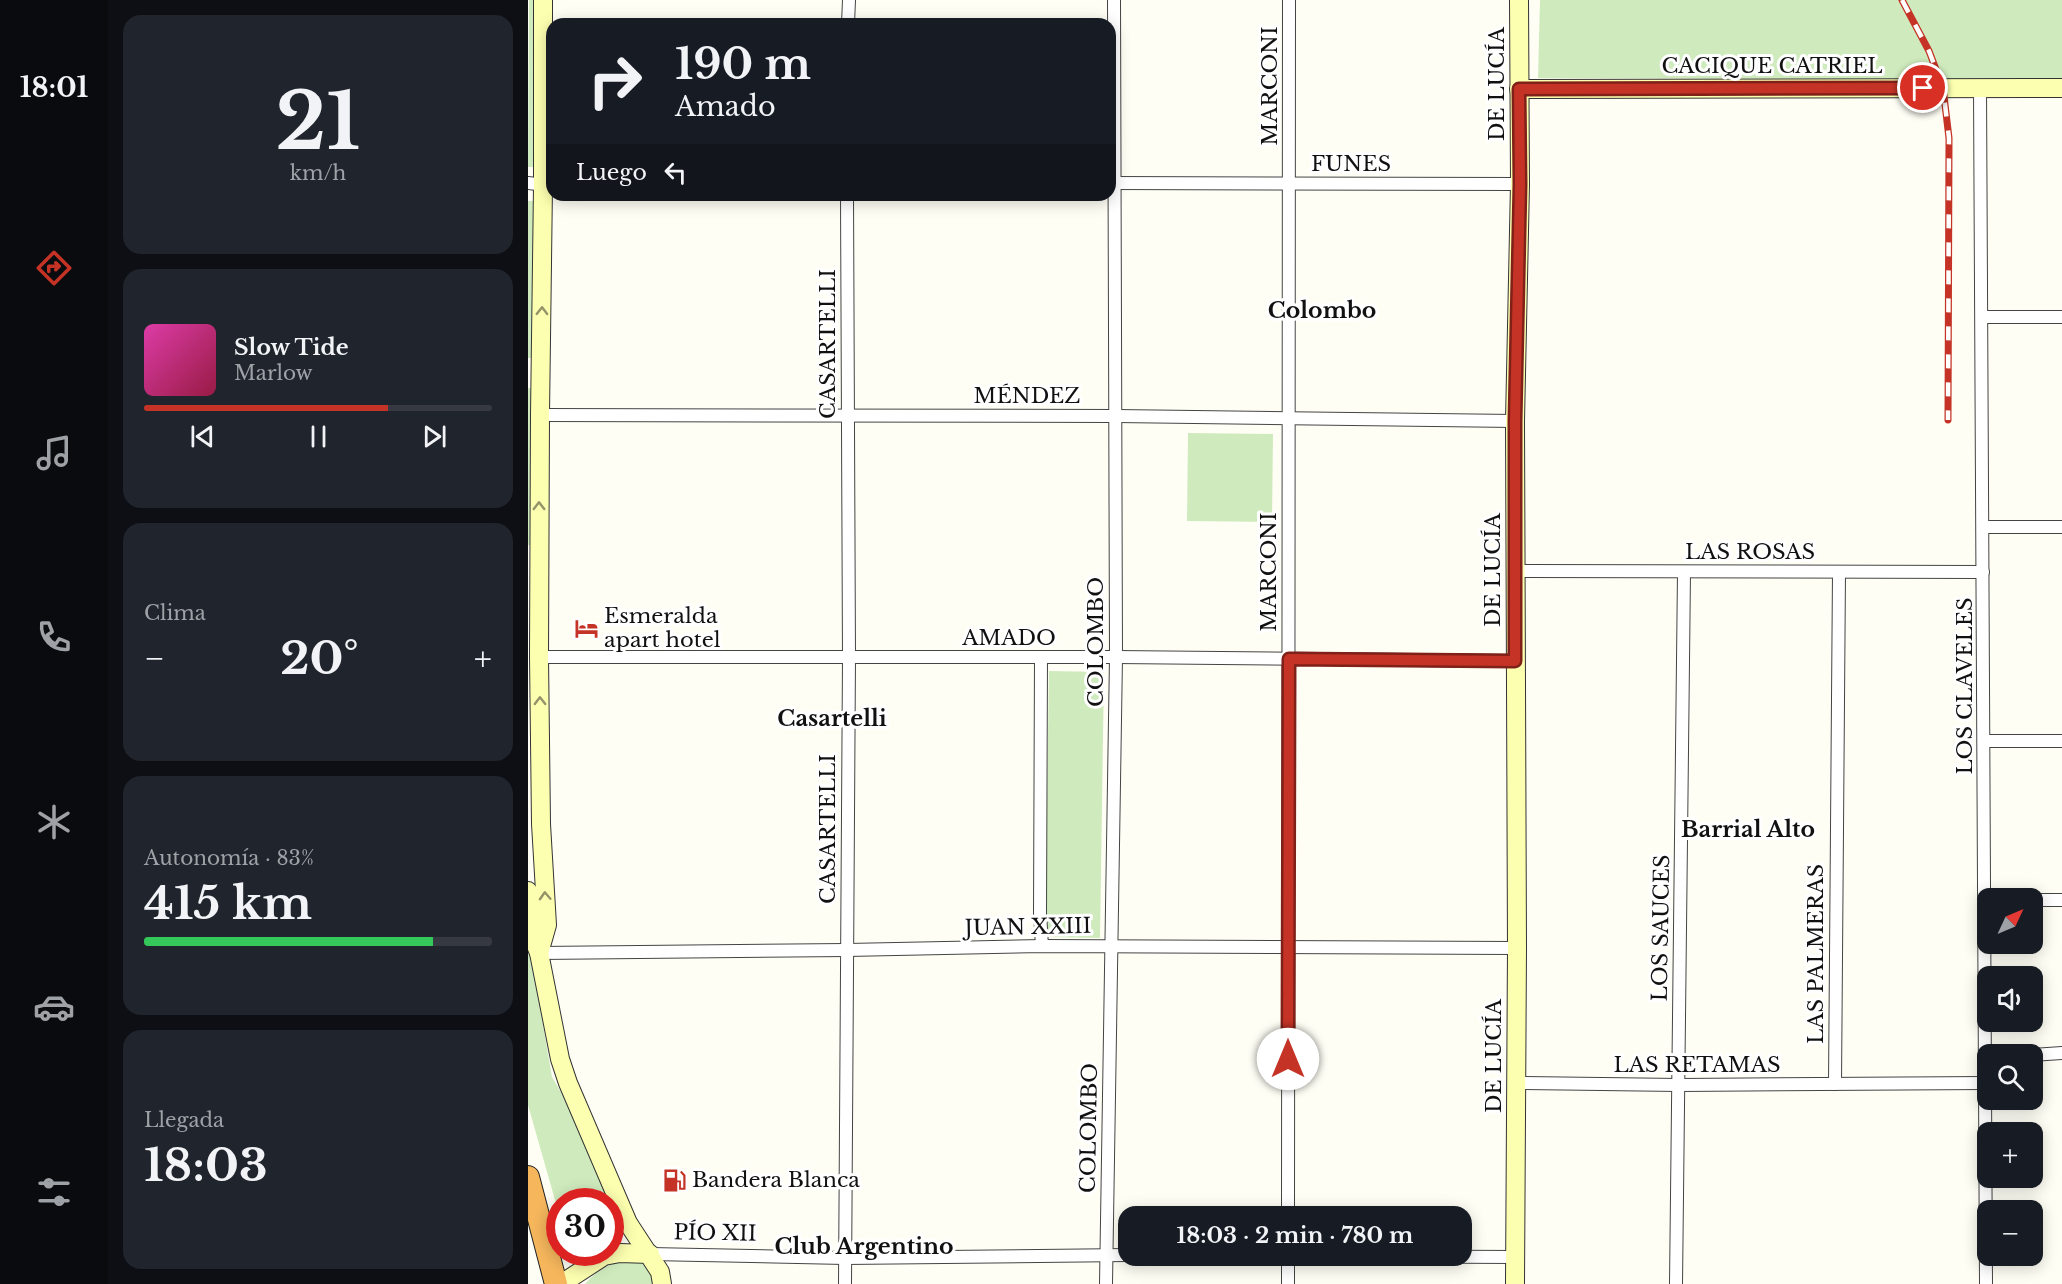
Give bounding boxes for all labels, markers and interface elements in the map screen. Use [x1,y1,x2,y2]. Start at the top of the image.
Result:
street label: MARCONI [1257,26,1283,146]
street label: DE LUCÍA [1484,26,1510,141]
text: 190 m [675,38,811,90]
icon: right [576,42,654,120]
street label: CACIQUE CATRIEL [1661,53,1883,79]
pin [1897,62,1948,113]
text: 18:01 [20,71,88,104]
icon: arrive [1906,71,1939,104]
text: 21 [276,73,360,170]
text: Amado [675,90,776,123]
street label: FUNES [1311,151,1391,177]
icon: left [659,156,692,189]
text: Luego [576,159,647,186]
text: km/h [290,161,346,185]
icon: directions [33,247,75,289]
street label: CASARTELLI [815,269,841,419]
district label: Colombo [1268,297,1376,324]
one-way arrow [536,307,548,316]
text: Slow Tide [234,334,349,361]
text: Marlow [234,361,313,385]
street label: MÉNDEZ [974,383,1080,409]
icon: previous [186,420,219,453]
icon: pause [302,420,335,453]
icon: next [418,420,451,453]
icon: music [33,432,75,474]
one-way arrow [533,502,545,511]
street label: MARCONI [1256,512,1282,632]
street label: DE LUCÍA [1480,512,1506,627]
street label: LAS ROSAS [1685,539,1815,565]
street label: COLOMBO [1083,577,1109,707]
street label: LOS CLAVELES [1952,597,1978,775]
text: Clima [144,601,206,625]
place label: Esmeralda apart hotel [604,603,721,653]
hotel icon: Esmeralda apart hotel [573,615,599,641]
icon: phone [33,616,75,658]
street label: AMADO [961,625,1056,651]
text: 20° [280,630,359,686]
text: − [144,638,165,679]
text: + [474,638,492,679]
one-way arrow [534,697,546,706]
district label: Casartelli [777,705,887,732]
street label: CASARTELLI [815,754,841,904]
icon: climate [33,801,75,843]
district label: Barrial Alto [1681,816,1815,843]
text: Autonomía · 83% [144,846,314,870]
street label: LOS SAUCES [1647,854,1675,1002]
street label: LAS PALMERAS [1803,864,1829,1044]
text: 415 km [144,875,312,931]
north arrow [1977,888,2043,954]
map controls [1977,888,2043,1266]
one-way arrow [539,891,552,900]
street label: JUAN XXIII [961,913,1092,941]
button: sound [1977,966,2043,1032]
icon: car [33,986,75,1028]
street label: DE LUCÍA [1481,998,1507,1113]
position arrow [1256,1027,1320,1091]
button: search [1977,1044,2043,1110]
street label: LAS RETAMAS [1613,1052,1781,1078]
street label: COLOMBO [1075,1063,1103,1193]
text: Llegada [144,1108,224,1132]
button: + [1977,1122,2043,1188]
text: 18:03 [144,1137,268,1193]
fuel station icon: Bandera Blanca [661,1167,687,1193]
place label: Bandera Blanca [692,1167,860,1193]
icon: filters [33,1171,75,1213]
speed limit sign: 30 [546,1188,624,1266]
button: − [1977,1200,2043,1266]
street label: PÍO XII [673,1219,757,1247]
text: 18:03 · 2 min · 780 m [1177,1222,1413,1249]
district label: Club Argentino [774,1233,954,1260]

